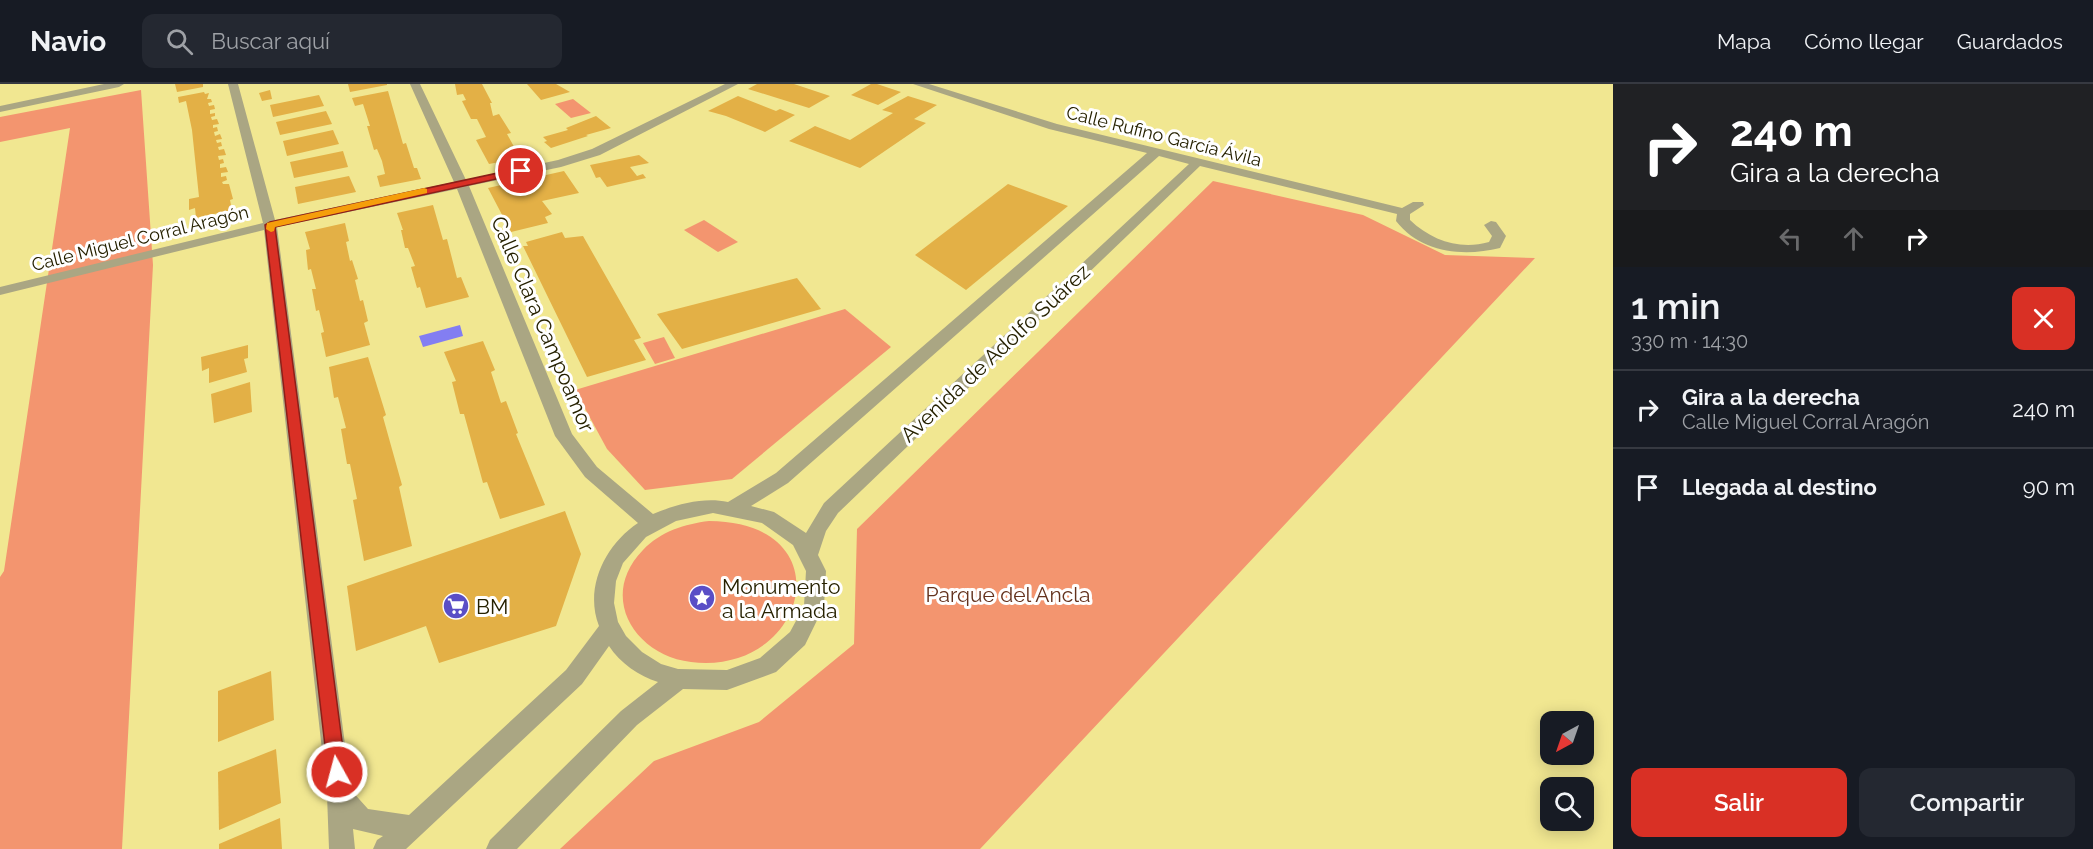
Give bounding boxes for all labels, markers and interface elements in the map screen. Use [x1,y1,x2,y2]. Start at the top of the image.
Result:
search box [142,14,562,68]
text: Navio [30,25,106,58]
icon: search [163,25,196,58]
text: Buscar aquí [211,28,330,54]
text: Mapa [1717,29,1771,54]
text: Cómo llegar [1804,29,1924,54]
text: Guardados [1957,29,2063,54]
street label: Calle Rufino García Ávila [1064,101,1264,170]
text: 240 m [1730,107,1853,156]
icon: right [1631,108,1709,186]
pin [495,145,546,196]
icon: arrive [504,154,537,187]
text: Gira a la derecha [1730,157,1940,188]
street label: Calle Miguel Corral Aragón [29,201,251,275]
street label: Calle Clara Campoamor [486,212,600,436]
icon: left [1774,222,1807,255]
icon: ahead [1837,222,1870,255]
icon: right [1900,222,1933,255]
street label: Avenida de Adolfo Suárez [895,259,1095,447]
text: 1 min [1631,285,1720,327]
button: close [2012,287,2075,350]
text: 330 m · 14:30 [1631,329,1748,353]
text: Gira a la derecha [1682,384,1860,410]
icon: right [1631,393,1664,426]
text: 240 m [2012,396,2075,422]
text: Calle Miguel Corral Aragón [1682,410,1929,434]
icon: arrive [1631,471,1664,504]
text: Llegada al destino [1682,474,1877,500]
text: 90 m [2023,474,2075,500]
place label: Monumento a la Armada [722,574,841,623]
park label: Parque del Ancla [926,582,1090,607]
place icon: Monumento a la Armada [687,583,717,613]
supermarket icon: BM [441,591,471,621]
place label: BM [476,594,508,619]
north arrow [1540,711,1594,765]
map controls [1540,711,1594,831]
position arrow [305,740,369,804]
button: Salir [1631,768,1847,837]
button: Compartir [1859,768,2075,837]
button: search [1540,777,1594,831]

